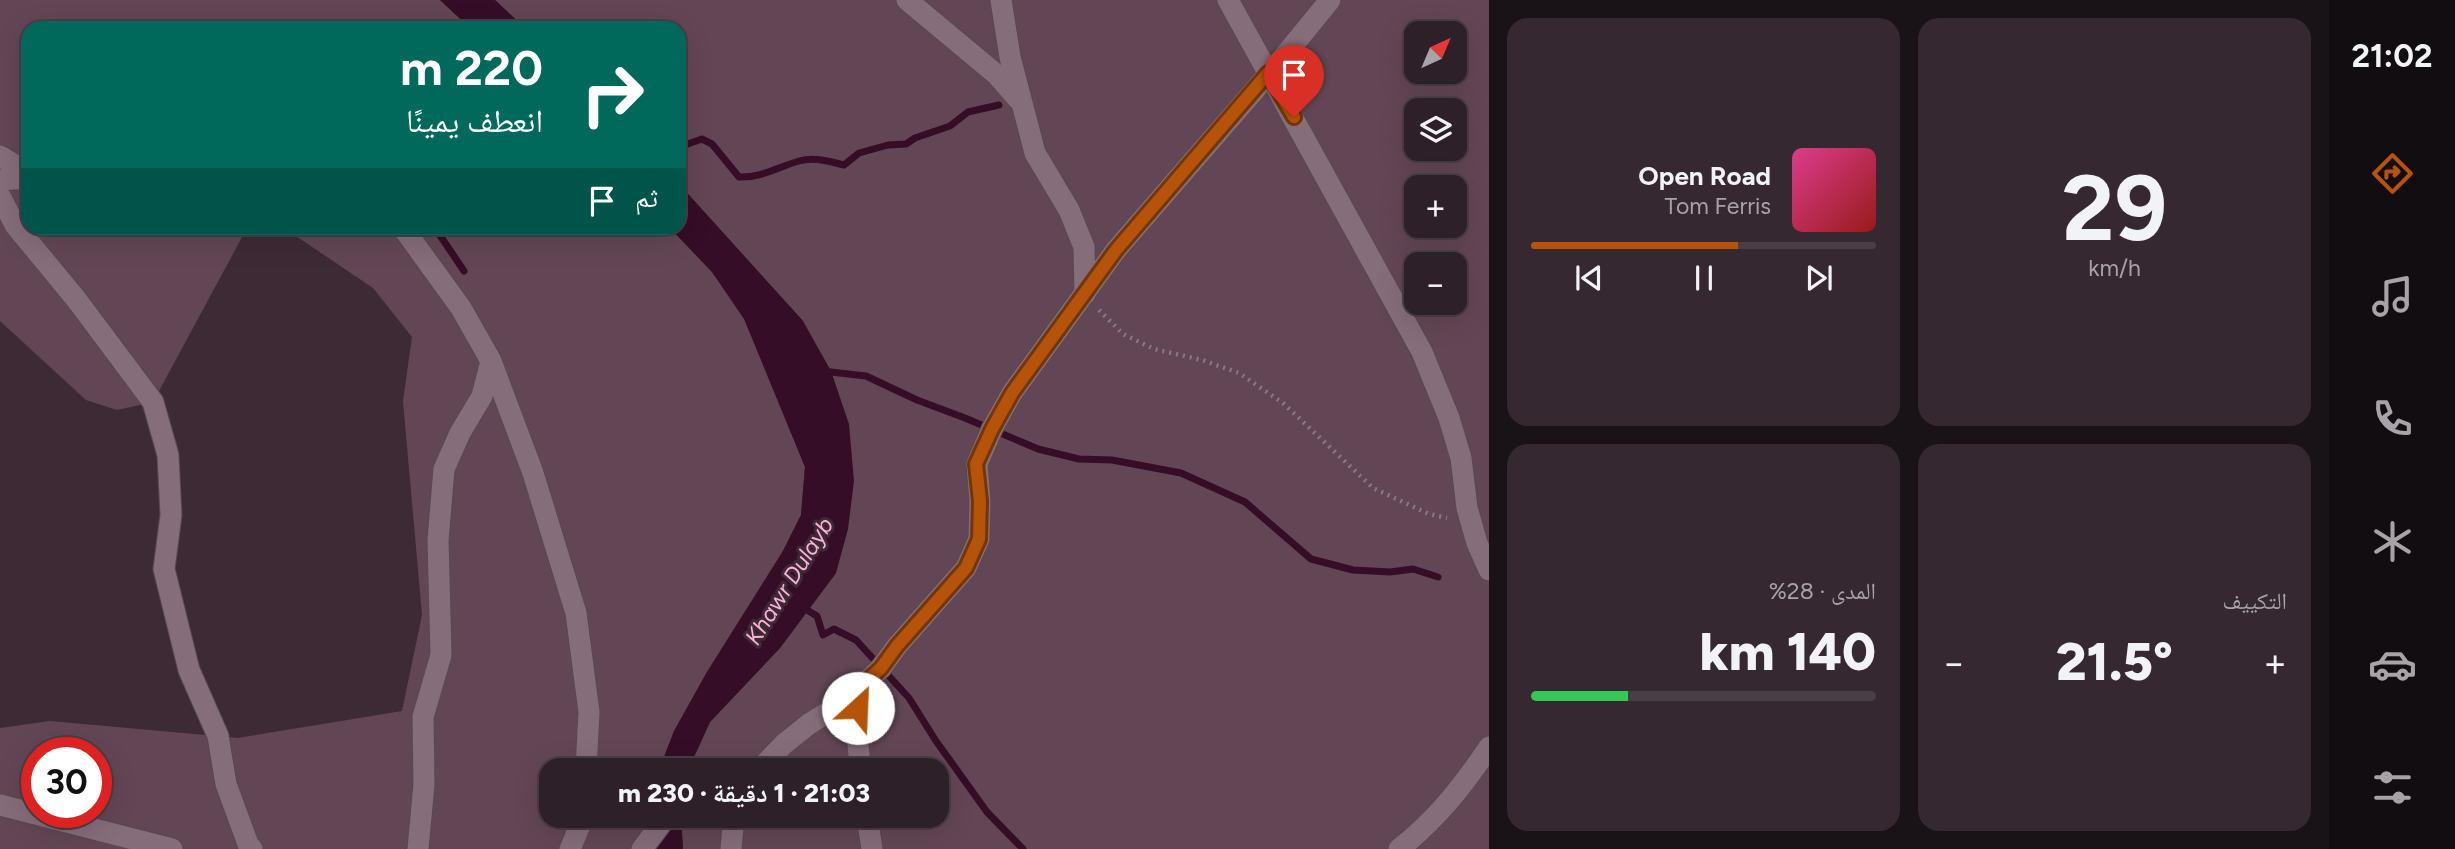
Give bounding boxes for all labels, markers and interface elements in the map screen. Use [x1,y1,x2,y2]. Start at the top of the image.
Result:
north arrow [1404,21,1466,84]
map controls [1404,21,1467,315]
text: 21:02 [2352,37,2432,75]
text: 220 m [400,38,543,97]
pin [1264,45,1324,117]
icon: right [567,49,658,140]
icon: arrive [1275,56,1313,94]
button: layers [1404,98,1467,161]
text: انعطف يمينًا [406,102,543,140]
icon: directions [2368,149,2417,198]
text: 29 [2062,154,2167,263]
text: Open Road [1638,160,1771,192]
button: + [1404,175,1467,238]
icon: arrive [583,182,621,220]
text: ثم [635,182,658,214]
text: Tom Ferris [1665,192,1771,220]
button: − [1404,252,1467,315]
text: km/h [2088,254,2141,282]
icon: previous [1570,259,1608,297]
icon: pause [1685,259,1723,297]
icon: next [1800,259,1838,297]
icon: music [2368,272,2417,321]
icon: phone [2368,394,2417,443]
water label: Khawr Dulayb [739,512,839,650]
icon: climate [2368,517,2417,566]
text: المدى · 28% [1769,577,1876,605]
text: التكييف [2222,587,2287,615]
text: 140 km [1699,621,1876,683]
text: 21.5° [2056,631,2173,693]
text: − [1942,640,1966,686]
text: + [2263,640,2287,686]
icon: car [2368,640,2417,689]
position arrow [821,671,895,745]
speed limit sign: 30 [21,737,112,828]
icon: filters [2368,763,2417,812]
text: 21:03 · 1 دقيقة · 230 m [618,777,870,809]

